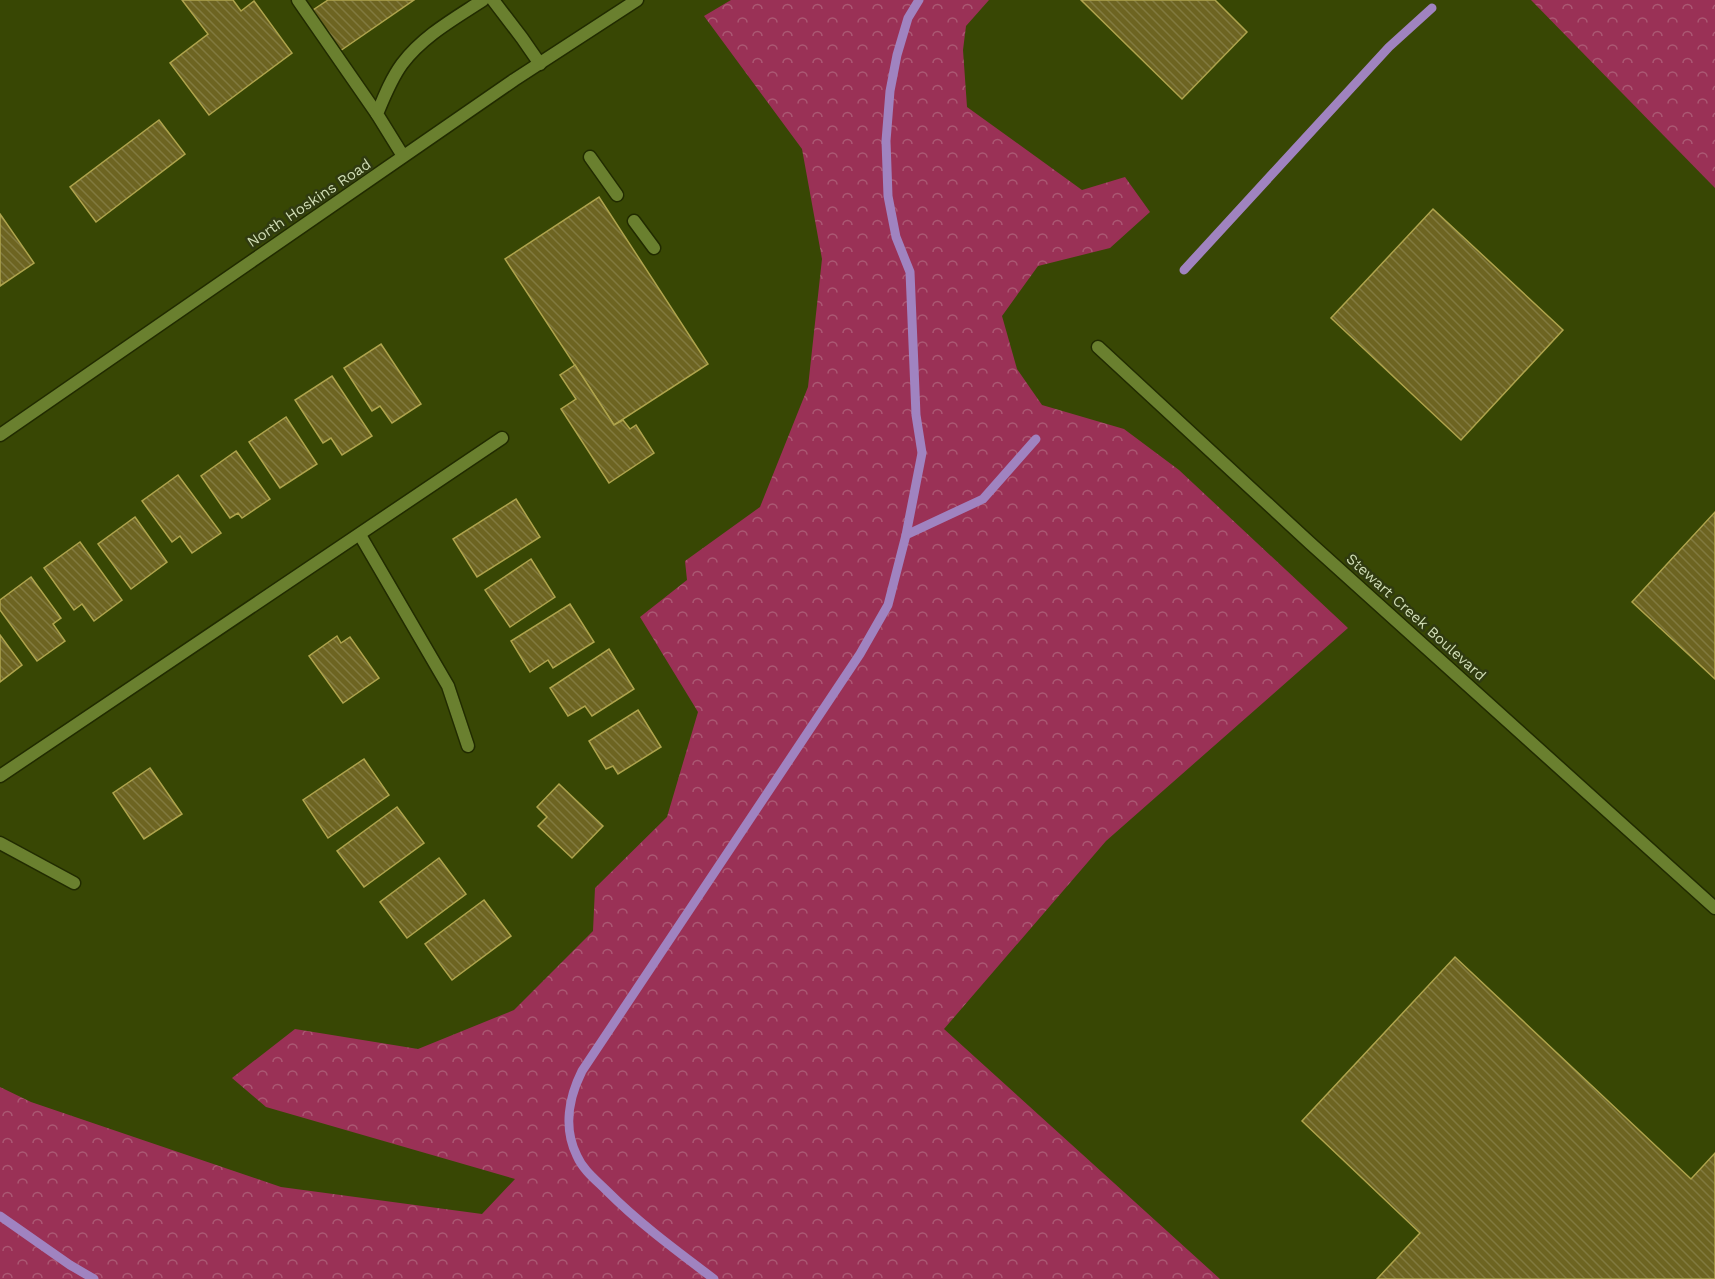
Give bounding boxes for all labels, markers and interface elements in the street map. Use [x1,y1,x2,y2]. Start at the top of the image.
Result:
street label: North Hoskins Road [244,155,374,251]
street label: Stewart Creek Boulevard [1343,550,1489,684]

